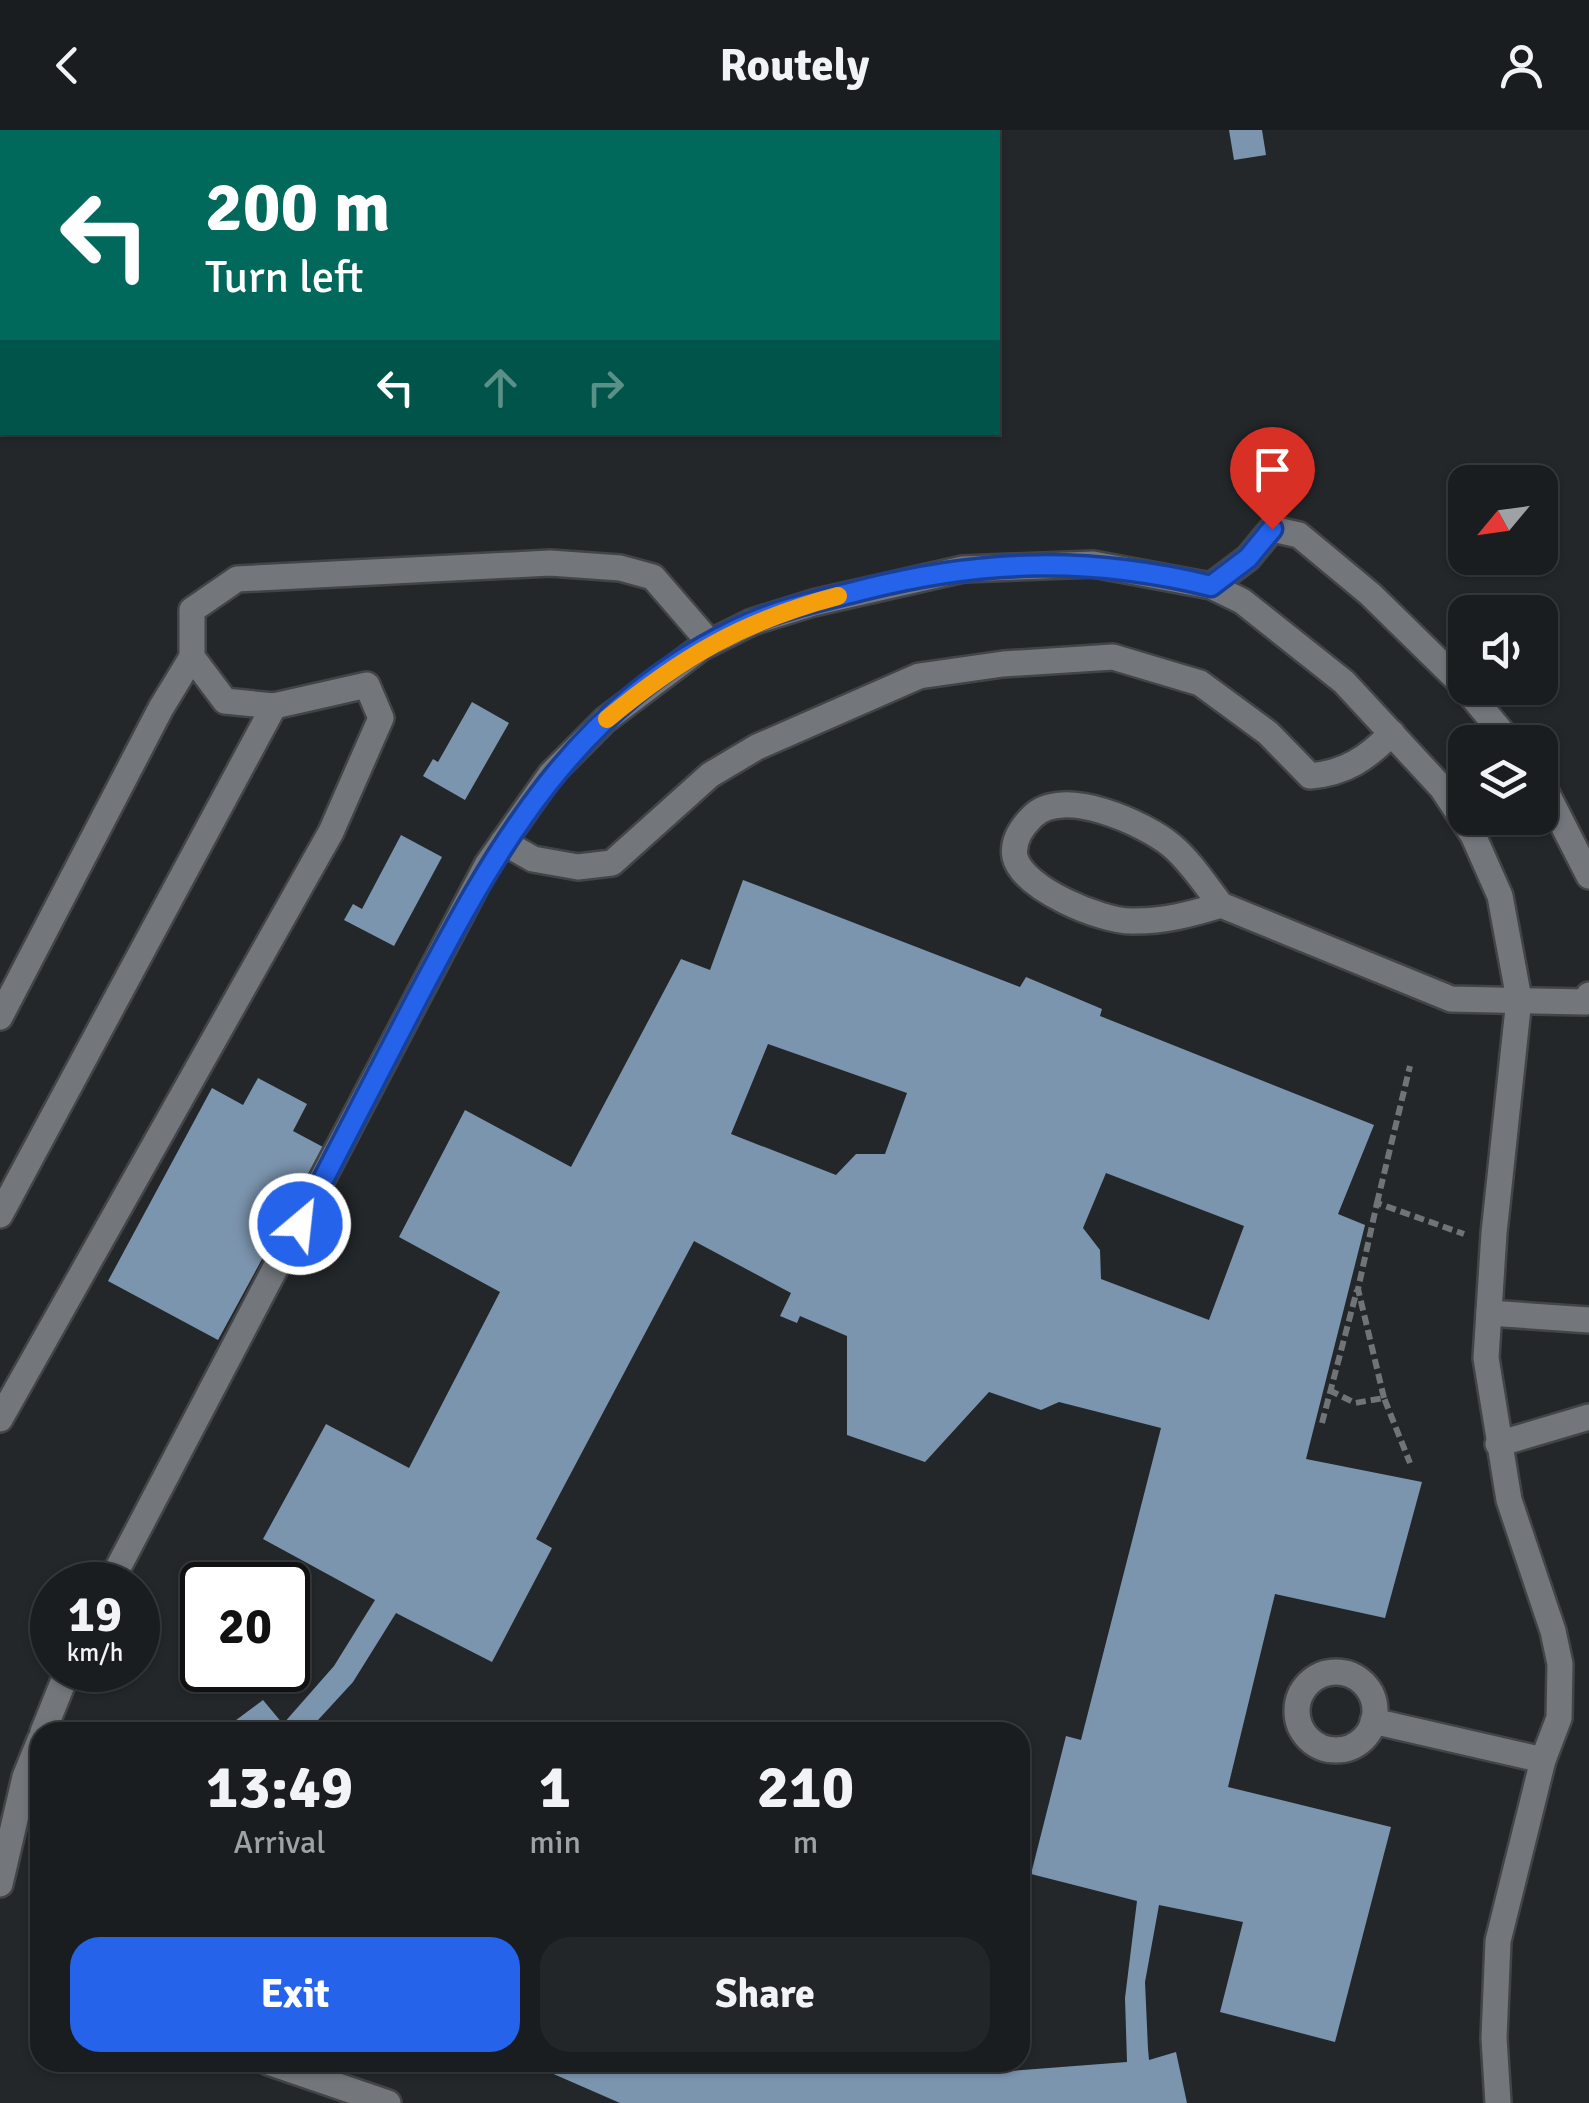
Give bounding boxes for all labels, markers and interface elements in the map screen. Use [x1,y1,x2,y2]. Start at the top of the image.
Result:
icon: back [40,38,95,93]
text: Routely [720,38,869,93]
icon: person [1494,38,1549,93]
text: 200 m [205,164,390,250]
icon: left [40,170,170,300]
text: Turn left [205,250,364,305]
icon: left [368,360,423,415]
icon: ahead [473,360,528,415]
icon: right [578,360,633,415]
pin [1230,427,1315,530]
icon: arrive [1245,442,1300,497]
north arrow [1448,465,1558,575]
map controls [1448,465,1558,835]
button: sound [1448,595,1558,705]
button: layers [1448,725,1558,835]
position arrow [248,1172,352,1276]
speed limit sign: 20 [180,1562,310,1692]
text: 19 [68,1584,122,1646]
text: km/h [67,1637,123,1668]
text: 13:49 [206,1751,353,1825]
text: 1 [539,1751,571,1825]
text: 210 [757,1751,854,1825]
text: Arrival [234,1823,326,1862]
text: min [529,1823,581,1862]
text: m [793,1823,818,1862]
button: Exit [70,1937,520,2052]
button: Share [540,1937,990,2052]

